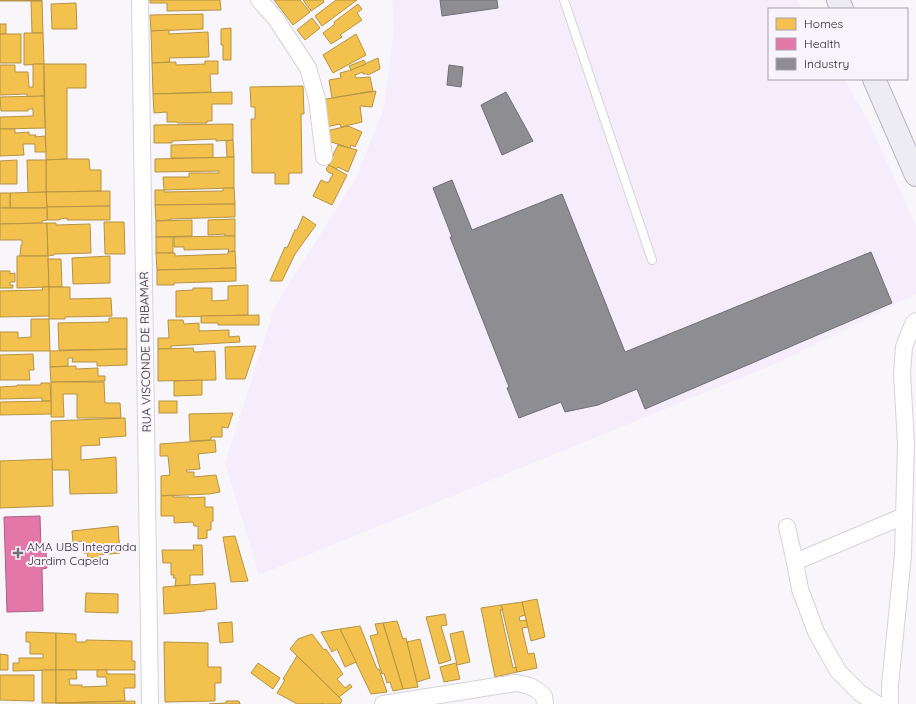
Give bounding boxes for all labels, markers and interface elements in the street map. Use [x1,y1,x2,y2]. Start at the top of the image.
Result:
legend [768,8,908,80]
text: Homes [804,16,844,31]
text: Health [804,36,840,51]
text: Industry [804,56,849,71]
street label: RUA VISCONDE DE RIBAMAR [136,272,154,432]
place label: AMA UBS Integrada Jardim Capela [27,539,137,568]
marker: AMA UBS Integrada Jardim Capela [12,547,24,559]

